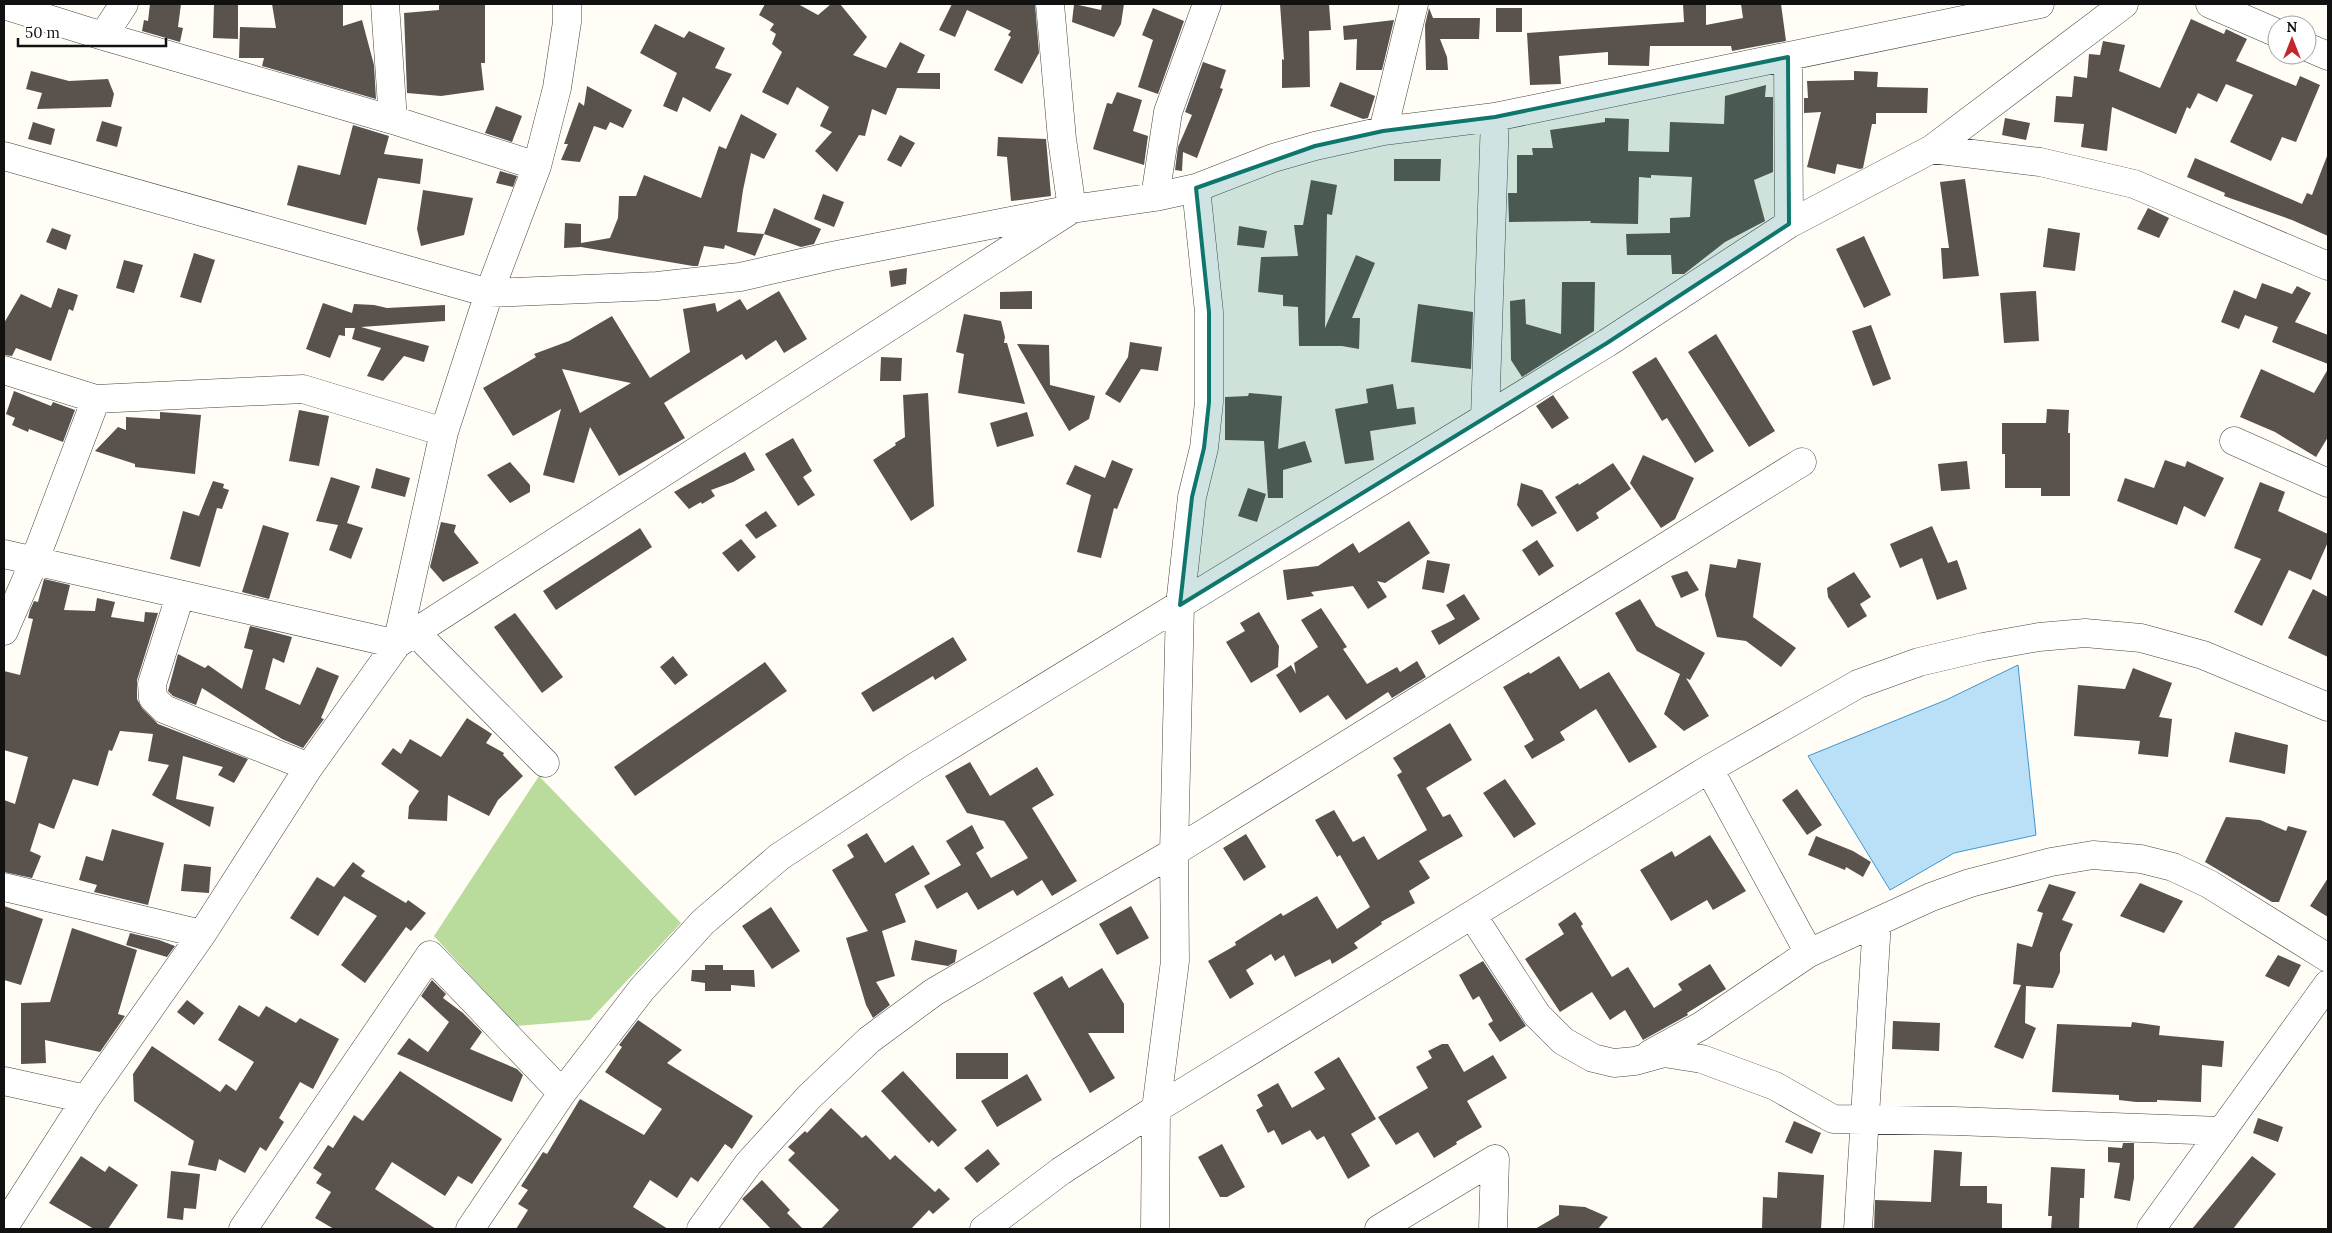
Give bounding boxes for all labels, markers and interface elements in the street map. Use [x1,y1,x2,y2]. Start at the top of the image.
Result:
scale bar [18,15,165,47]
north arrow [2267,15,2317,65]
text: N [2287,18,2298,36]
text: 50 m [25,23,60,42]

